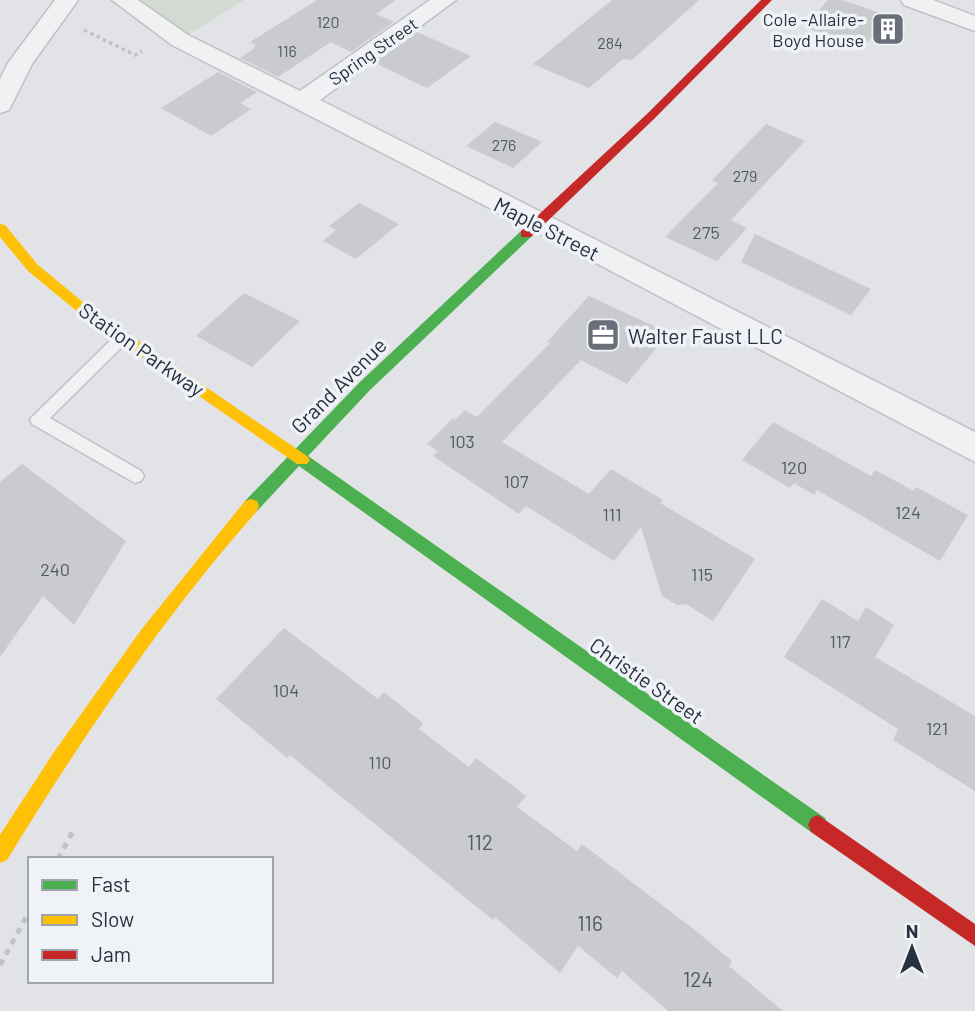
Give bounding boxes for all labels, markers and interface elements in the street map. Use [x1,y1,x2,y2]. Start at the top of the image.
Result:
place label: Cole -Allaire- Boyd House [763,8,864,51]
building icon: Cole -Allaire- Boyd House [869,10,907,48]
house number: 120 [316,12,340,31]
street label: Spring Street [324,12,422,90]
house number: 284 [597,33,623,52]
house number: 116 [277,41,297,60]
house number: 276 [492,135,516,154]
house number: 279 [733,166,757,185]
street label: Maple Street [490,191,604,265]
house number: 275 [692,221,720,243]
street label: Station Parkway [75,297,210,402]
office icon: Walter Faust LLC [584,316,622,354]
place label: Walter Faust LLC [628,323,783,348]
street label: Grand Avenue [285,332,391,438]
house number: 103 [449,430,475,452]
house number: 120 [781,456,807,478]
house number: 107 [504,470,529,492]
house number: 124 [895,501,921,523]
house number: 111 [602,503,622,525]
house number: 240 [40,558,70,580]
house number: 115 [691,563,713,585]
house number: 117 [829,630,851,652]
street label: Christie Street [585,632,709,728]
house number: 104 [273,679,299,701]
house number: 121 [926,717,948,739]
house number: 110 [369,751,391,773]
house number: 112 [467,829,493,854]
legend [28,857,273,983]
text: Fast [91,871,131,896]
text: Slow [91,906,134,931]
house number: 116 [577,910,603,935]
north arrow [877,913,947,983]
text: N [906,919,918,942]
text: Jam [91,941,131,966]
house number: 124 [683,966,713,991]

